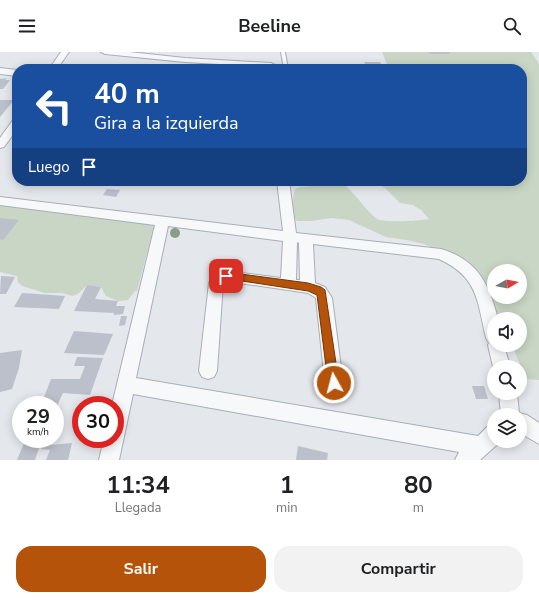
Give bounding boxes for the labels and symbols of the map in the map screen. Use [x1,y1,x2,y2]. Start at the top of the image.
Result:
pin [209,259,243,293]
north arrow [487,264,527,304]
position arrow [313,362,355,404]
speed limit sign: 30 [72,396,124,448]

